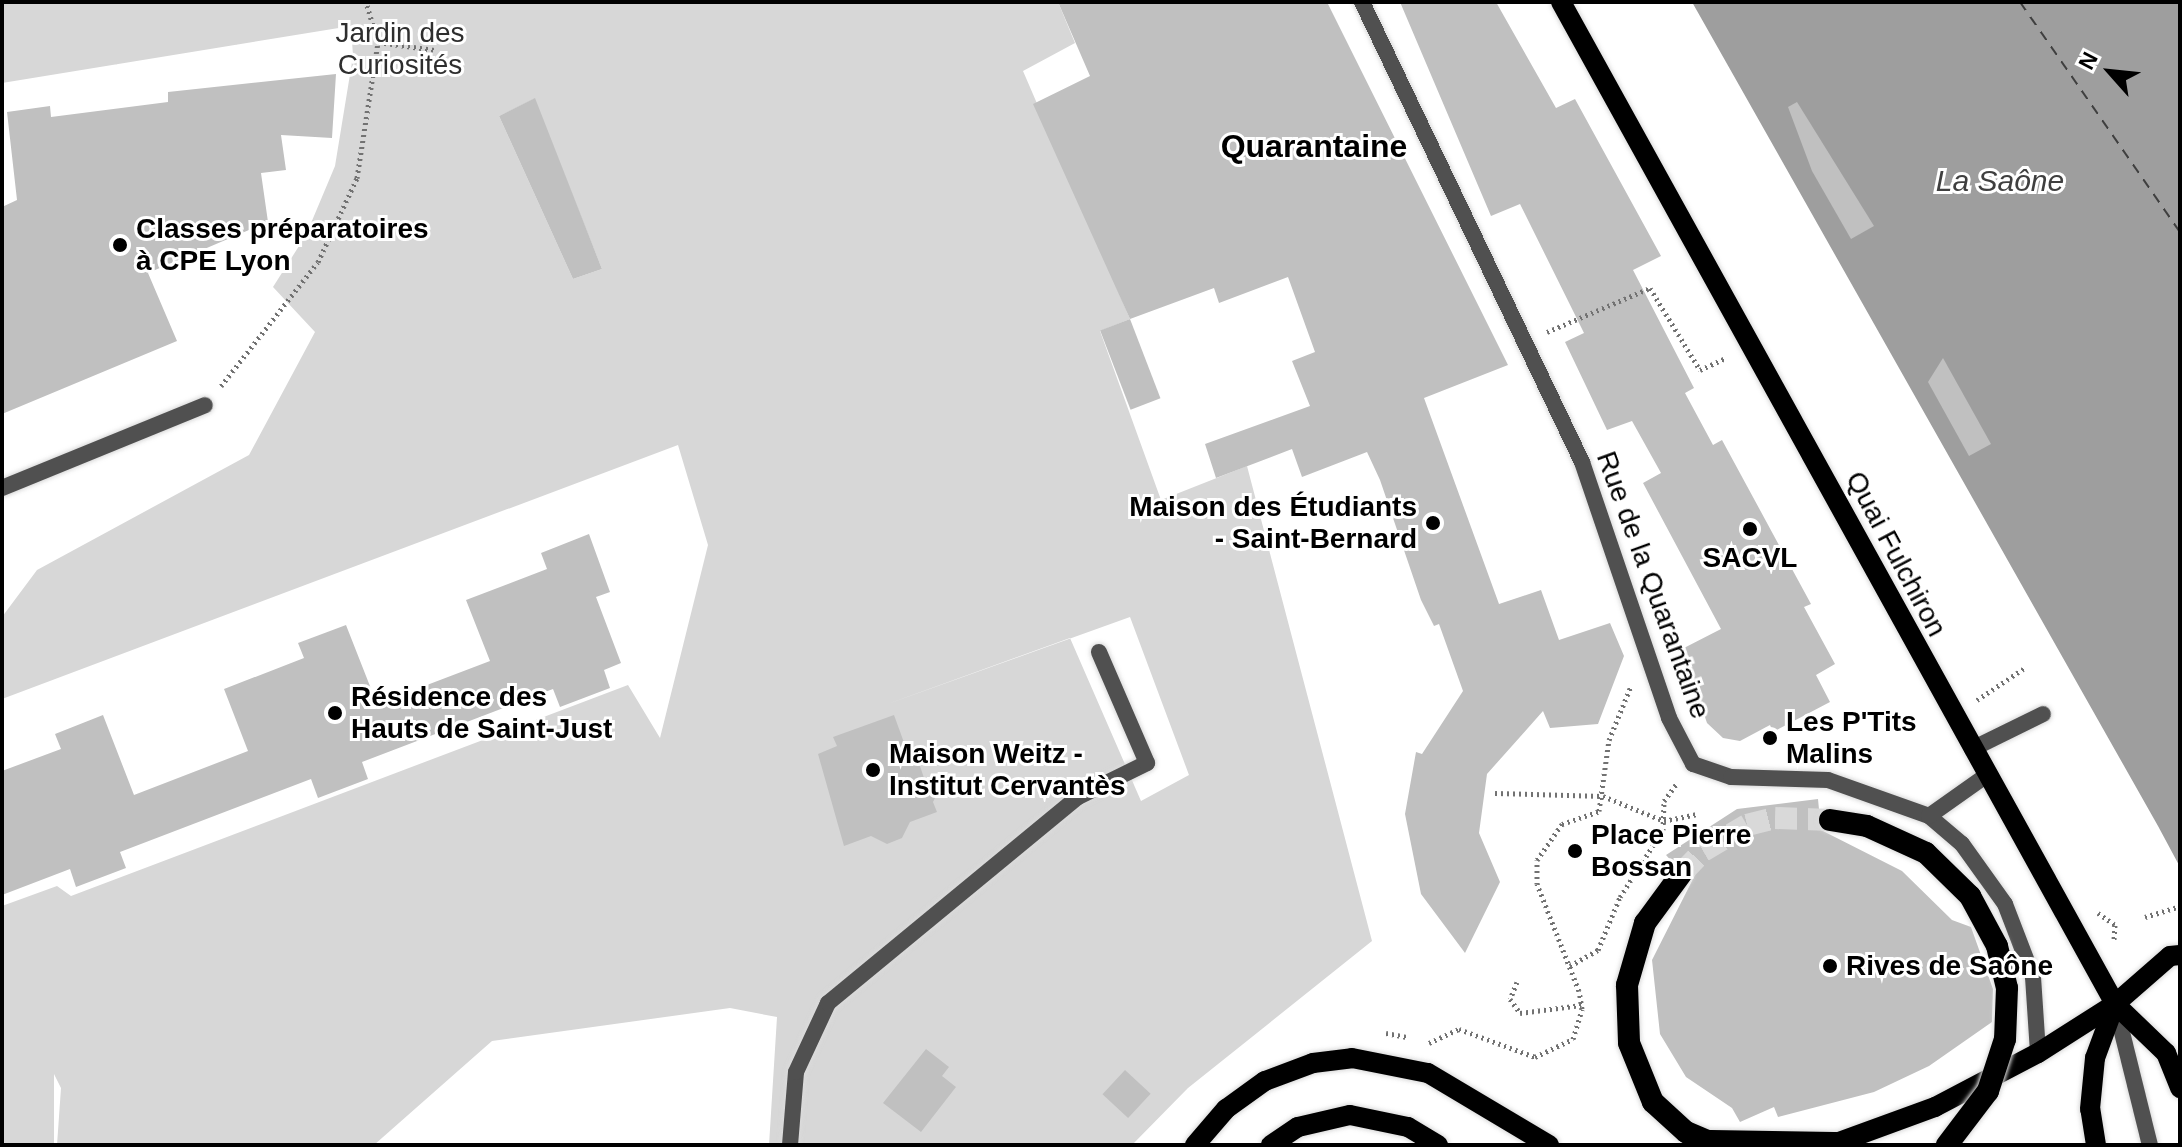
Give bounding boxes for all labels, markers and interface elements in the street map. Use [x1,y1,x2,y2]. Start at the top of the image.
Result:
park label: Jardin des Curiosités [335,16,465,82]
north arrow [2070,32,2150,112]
text: N [2073,48,2103,74]
district label: Quarantaine [1221,127,1407,165]
water label: La Saône [1936,163,2064,199]
place label: Classes préparatoires à CPE Lyon [136,212,429,278]
marker: Classes préparatoires à CPE Lyon [111,236,129,254]
street label: Rue de la Quarantaine [1589,447,1717,723]
street label: Quai Fulchiron [1838,466,1954,642]
place label: Maison des Étudiants - Saint-Bernard [1129,490,1417,556]
marker: Maison des Étudiants - Saint-Bernard [1424,514,1442,532]
marker: SACVL [1741,520,1759,538]
place label: SACVL [1703,541,1797,575]
place label: Résidence des Hauts de Saint-Just [351,680,612,746]
marker: Résidence des Hauts de Saint-Just [326,704,344,722]
place label: Les P'Tits Malins [1786,705,1917,771]
marker: Les P'Tits Malins [1761,729,1779,747]
place label: Maison Weitz - Institut Cervantès [889,737,1125,803]
marker: Maison Weitz - Institut Cervantès [864,761,882,779]
place label: Place Pierre Bossan [1591,818,1751,884]
marker: Place Pierre Bossan [1566,842,1584,860]
place label: Rives de Saône [1846,949,2053,983]
marker: Rives de Saône [1821,957,1839,975]

